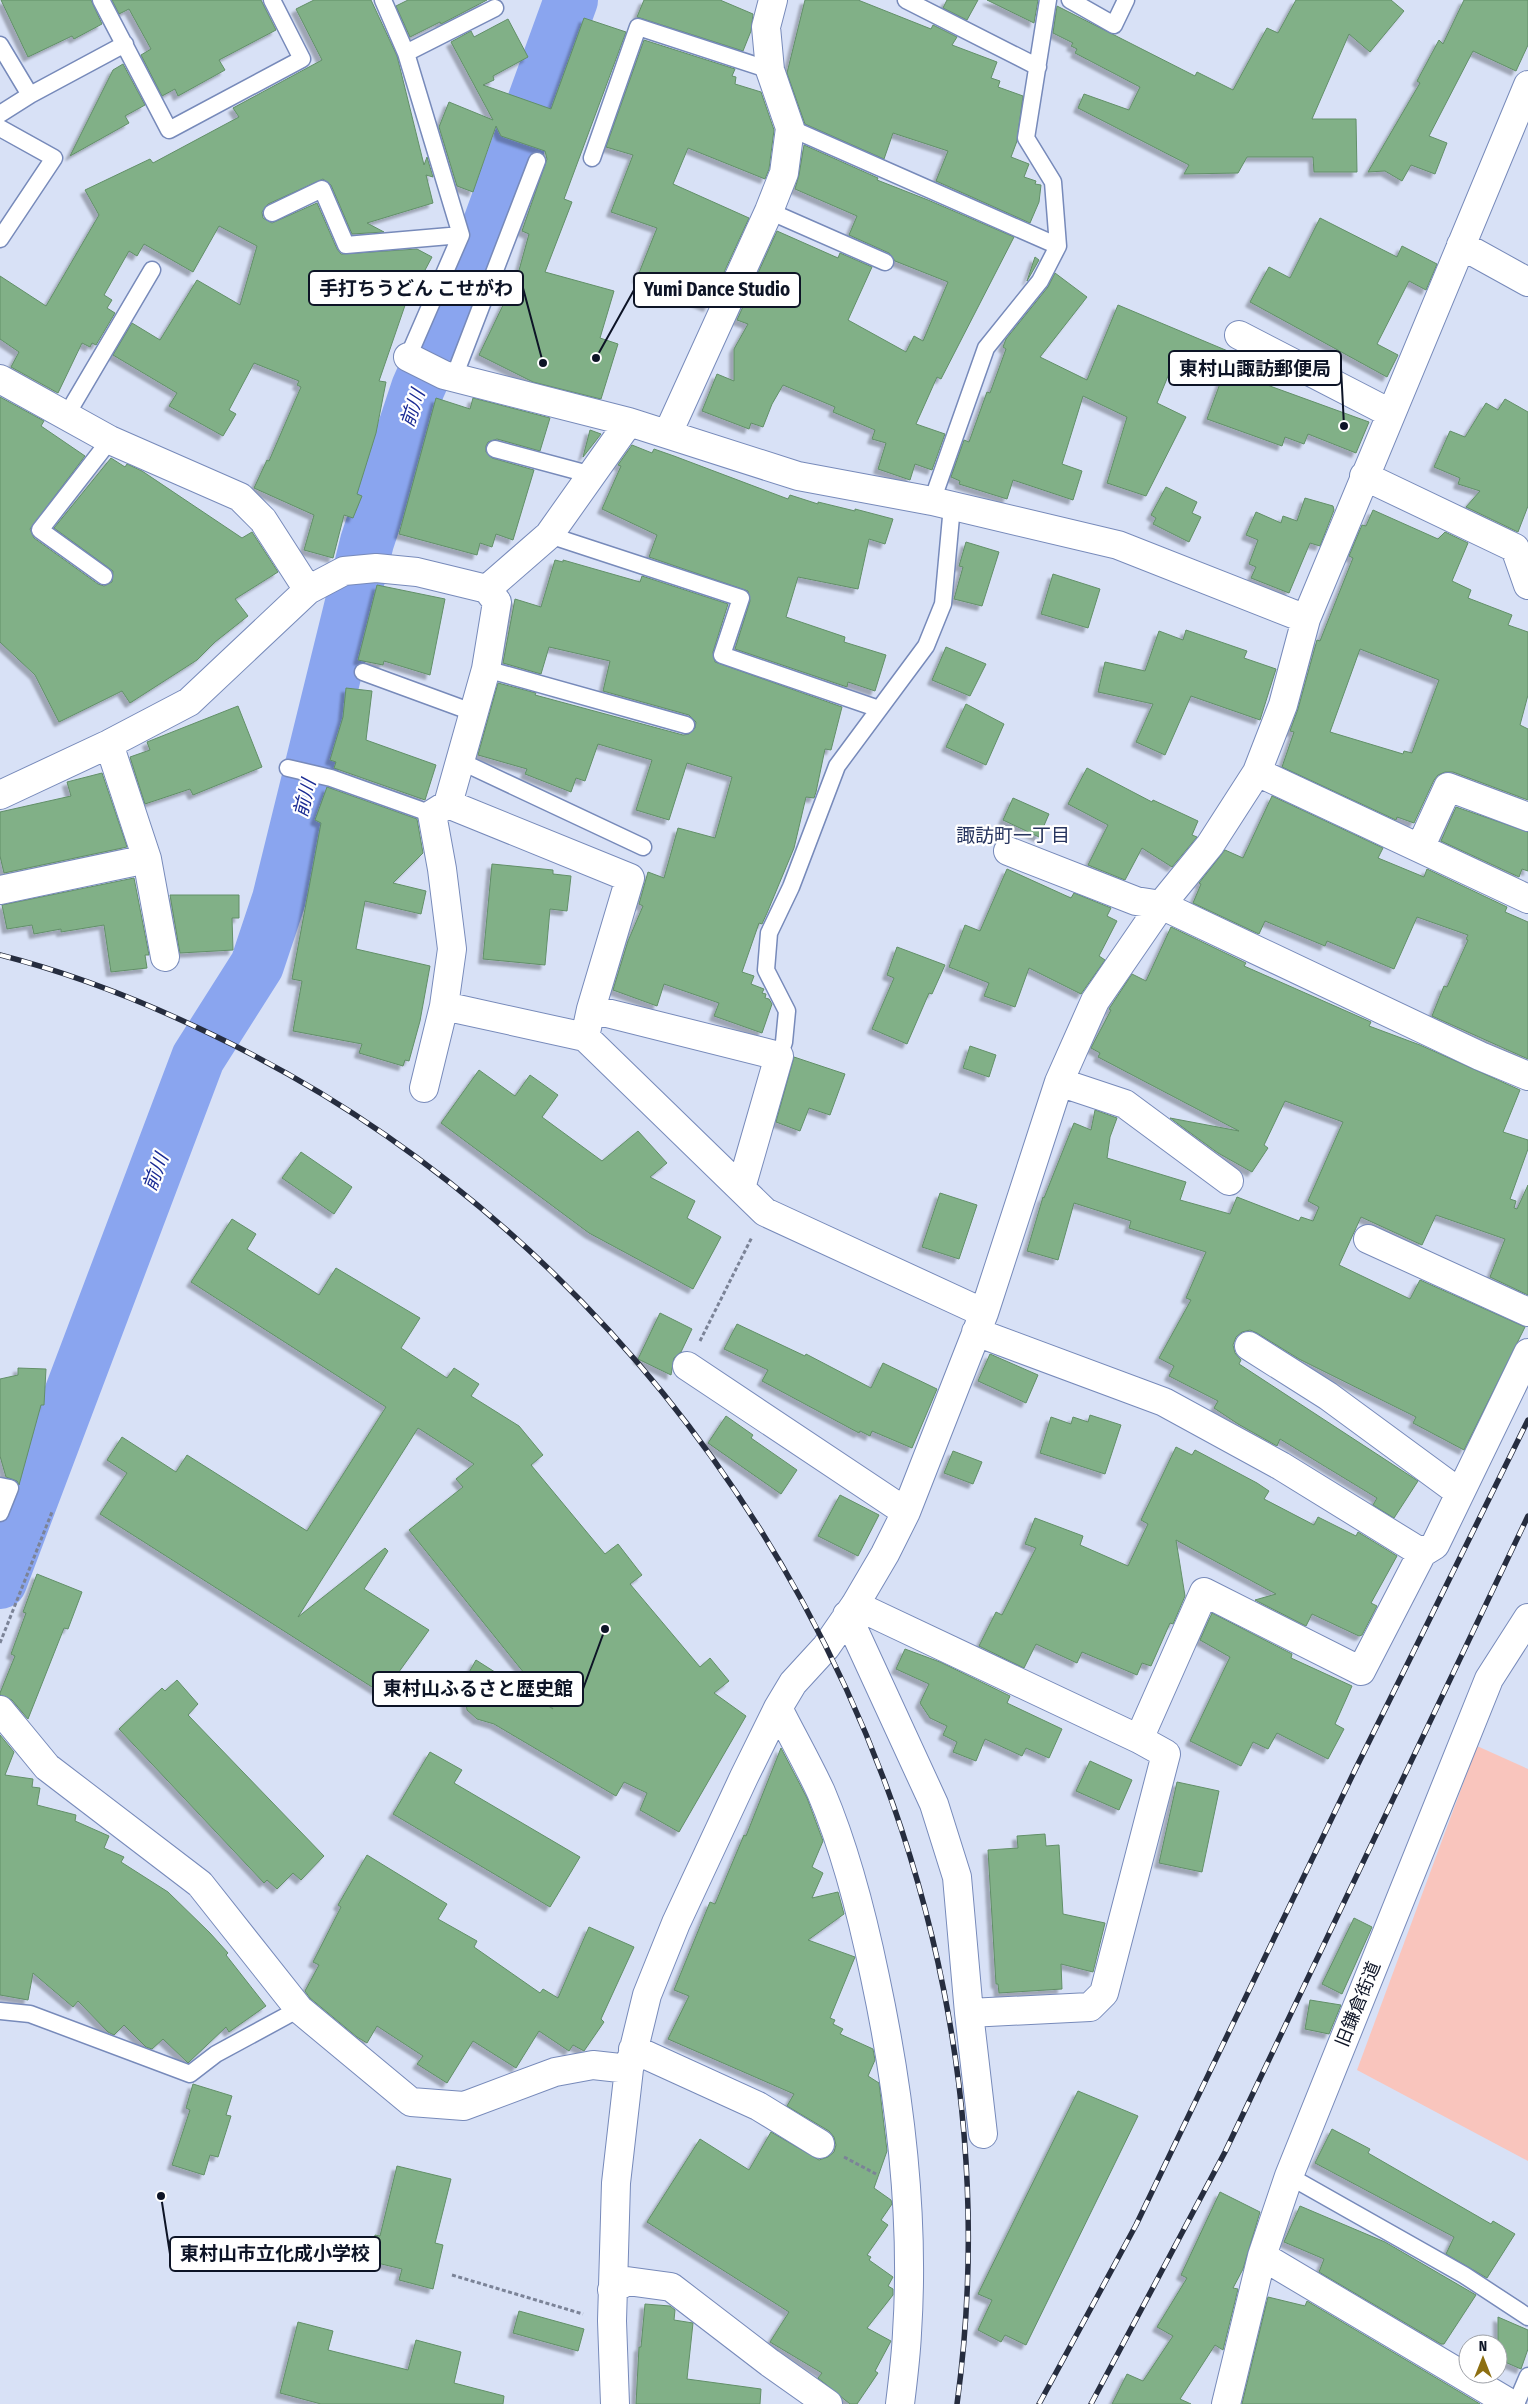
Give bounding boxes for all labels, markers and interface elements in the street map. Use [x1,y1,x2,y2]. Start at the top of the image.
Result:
callout: 手打ちうどん こせがわ [309,271,523,305]
callout: Yumi Dance Studio [634,273,800,307]
text: 手打ちうどん こせがわ [319,277,513,300]
text: Yumi Dance Studio [643,278,790,301]
callout: 東村山諏訪郵便局 [1169,351,1341,385]
text: 東村山諏訪郵便局 [1179,357,1331,380]
water label: 前川 [395,385,430,430]
water label: 前川 [289,775,321,819]
district label: 諏訪町一丁目 [956,824,1070,847]
water label: 前川 [138,1148,174,1194]
callout: 東村山ふるさと歴史館 [373,1672,583,1706]
text: 東村山ふるさと歴史館 [383,1677,573,1700]
street label: 旧鎌倉街道 [1331,1958,1385,2050]
callout: 東村山市立化成小学校 [170,2237,380,2271]
text: 東村山市立化成小学校 [180,2242,370,2265]
north arrow [1458,2334,1508,2384]
text: N [1479,2338,1487,2355]

